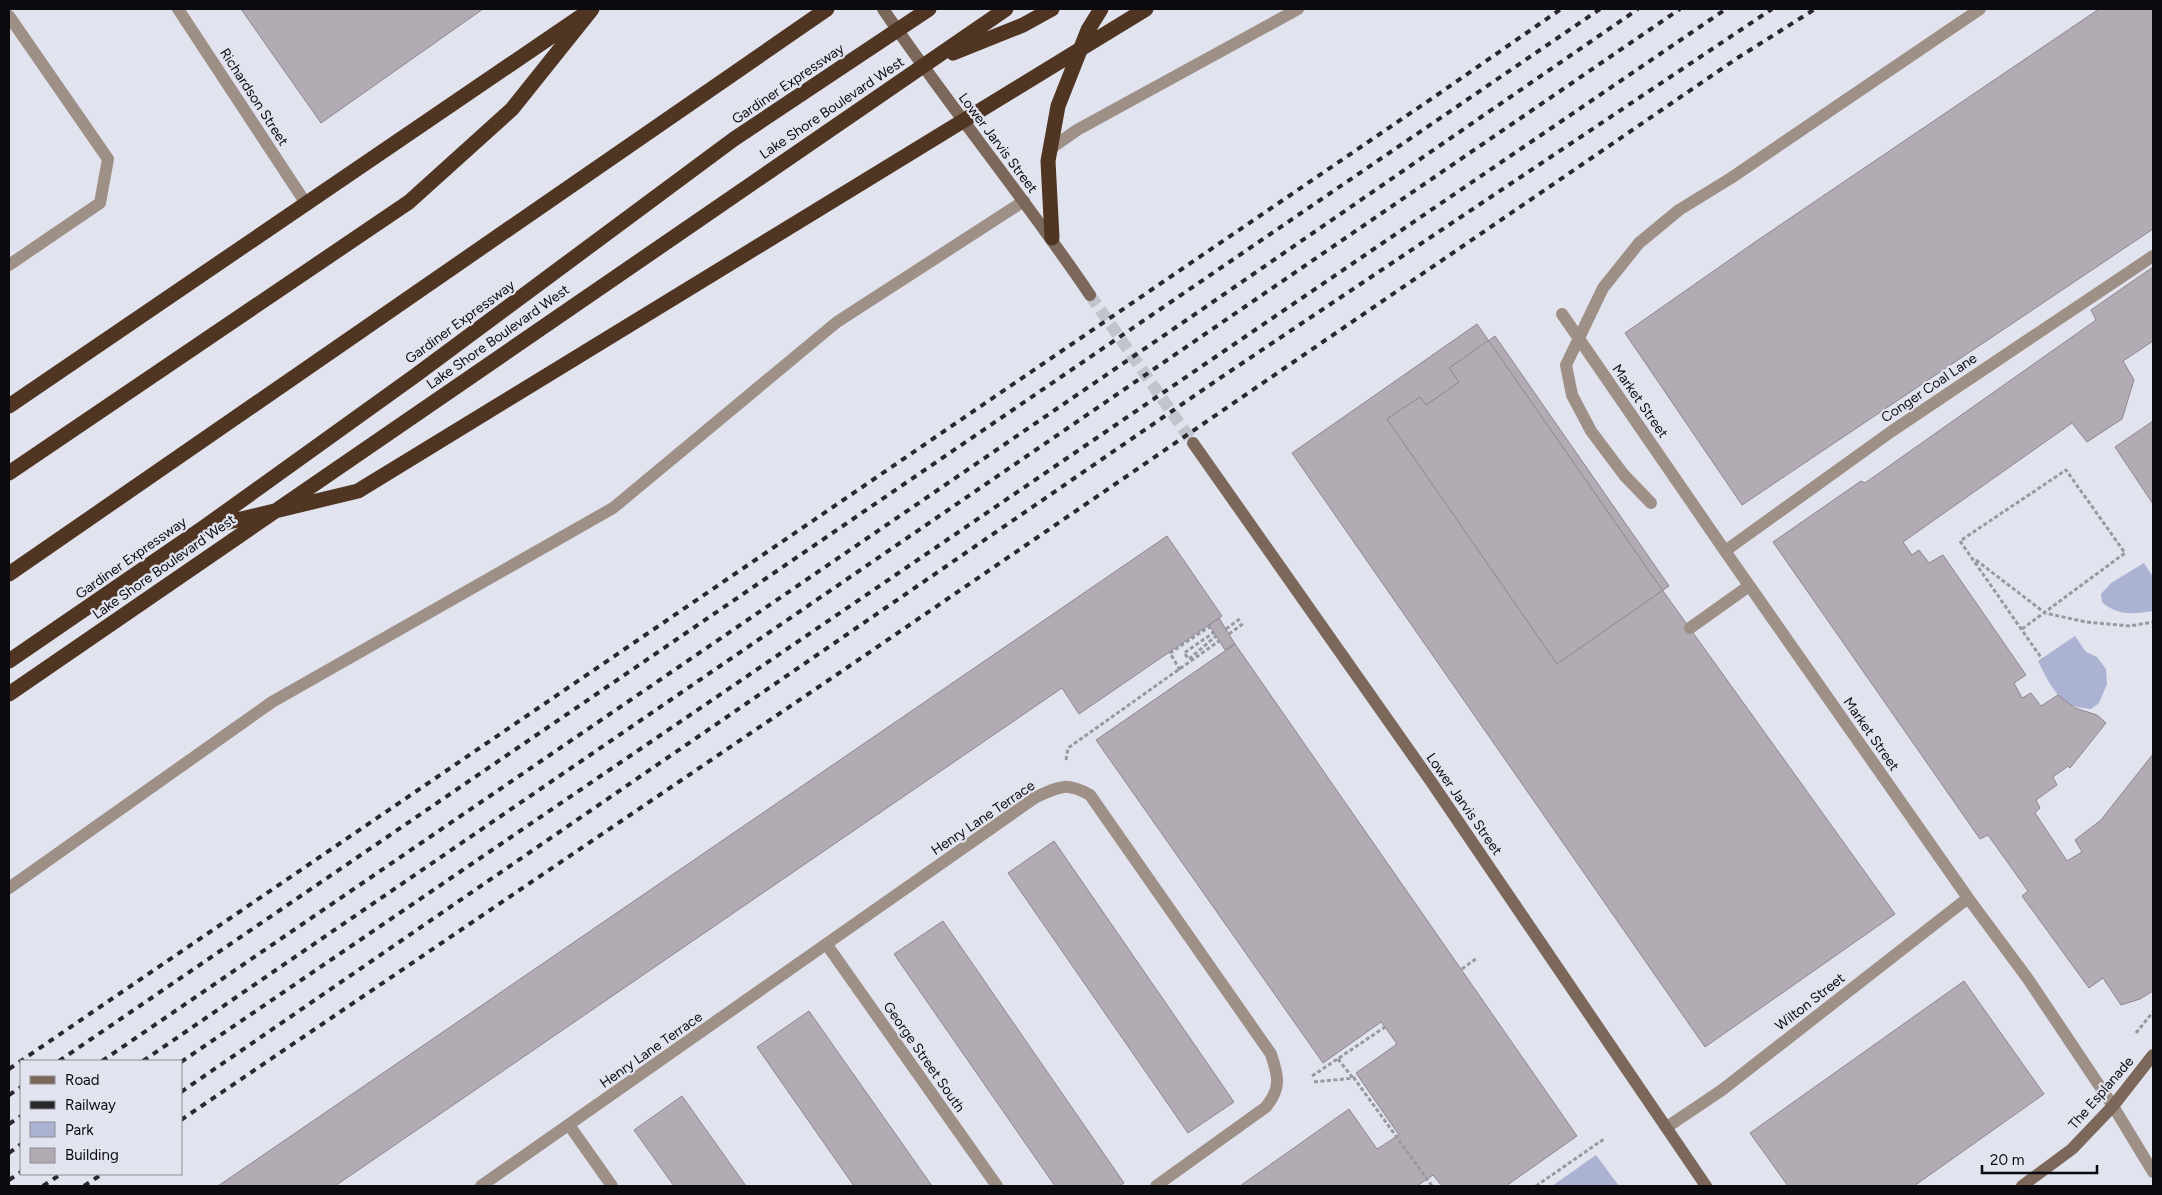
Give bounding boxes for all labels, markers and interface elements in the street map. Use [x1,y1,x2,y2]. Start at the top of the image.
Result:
street label: Gardiner Expressway [729,40,848,128]
street label: Richardson Street [216,45,292,149]
street label: Lake Shore Boulevard West [757,53,907,163]
street label: Lower Jarvis Street [955,90,1041,196]
street label: Gardiner Expressway [402,276,519,368]
street label: Lake Shore Boulevard West [423,281,573,393]
street label: Conger Coal Lane [1878,349,1980,426]
street label: Market Street [1608,361,1672,441]
street label: Lake Shore Boulevard West [89,511,239,623]
street label: Gardiner Expressway [72,513,190,603]
street label: Market Street [1839,694,1903,774]
street label: Lower Jarvis Street [1422,750,1506,858]
street label: Henry Lane Terrace [928,777,1038,859]
street label: Wilton Street [1772,970,1848,1034]
street label: George Street South [880,999,969,1116]
street label: Henry Lane Terrace [596,1008,706,1092]
street label: The Esplanade [2065,1053,2137,1133]
legend [20,1060,182,1175]
text: Road [65,1071,100,1089]
text: Railway [65,1096,116,1114]
text: Park [65,1121,94,1139]
scale bar [1982,1142,2097,1174]
text: Building [65,1146,119,1164]
text: 20 m [1990,1151,2024,1169]

